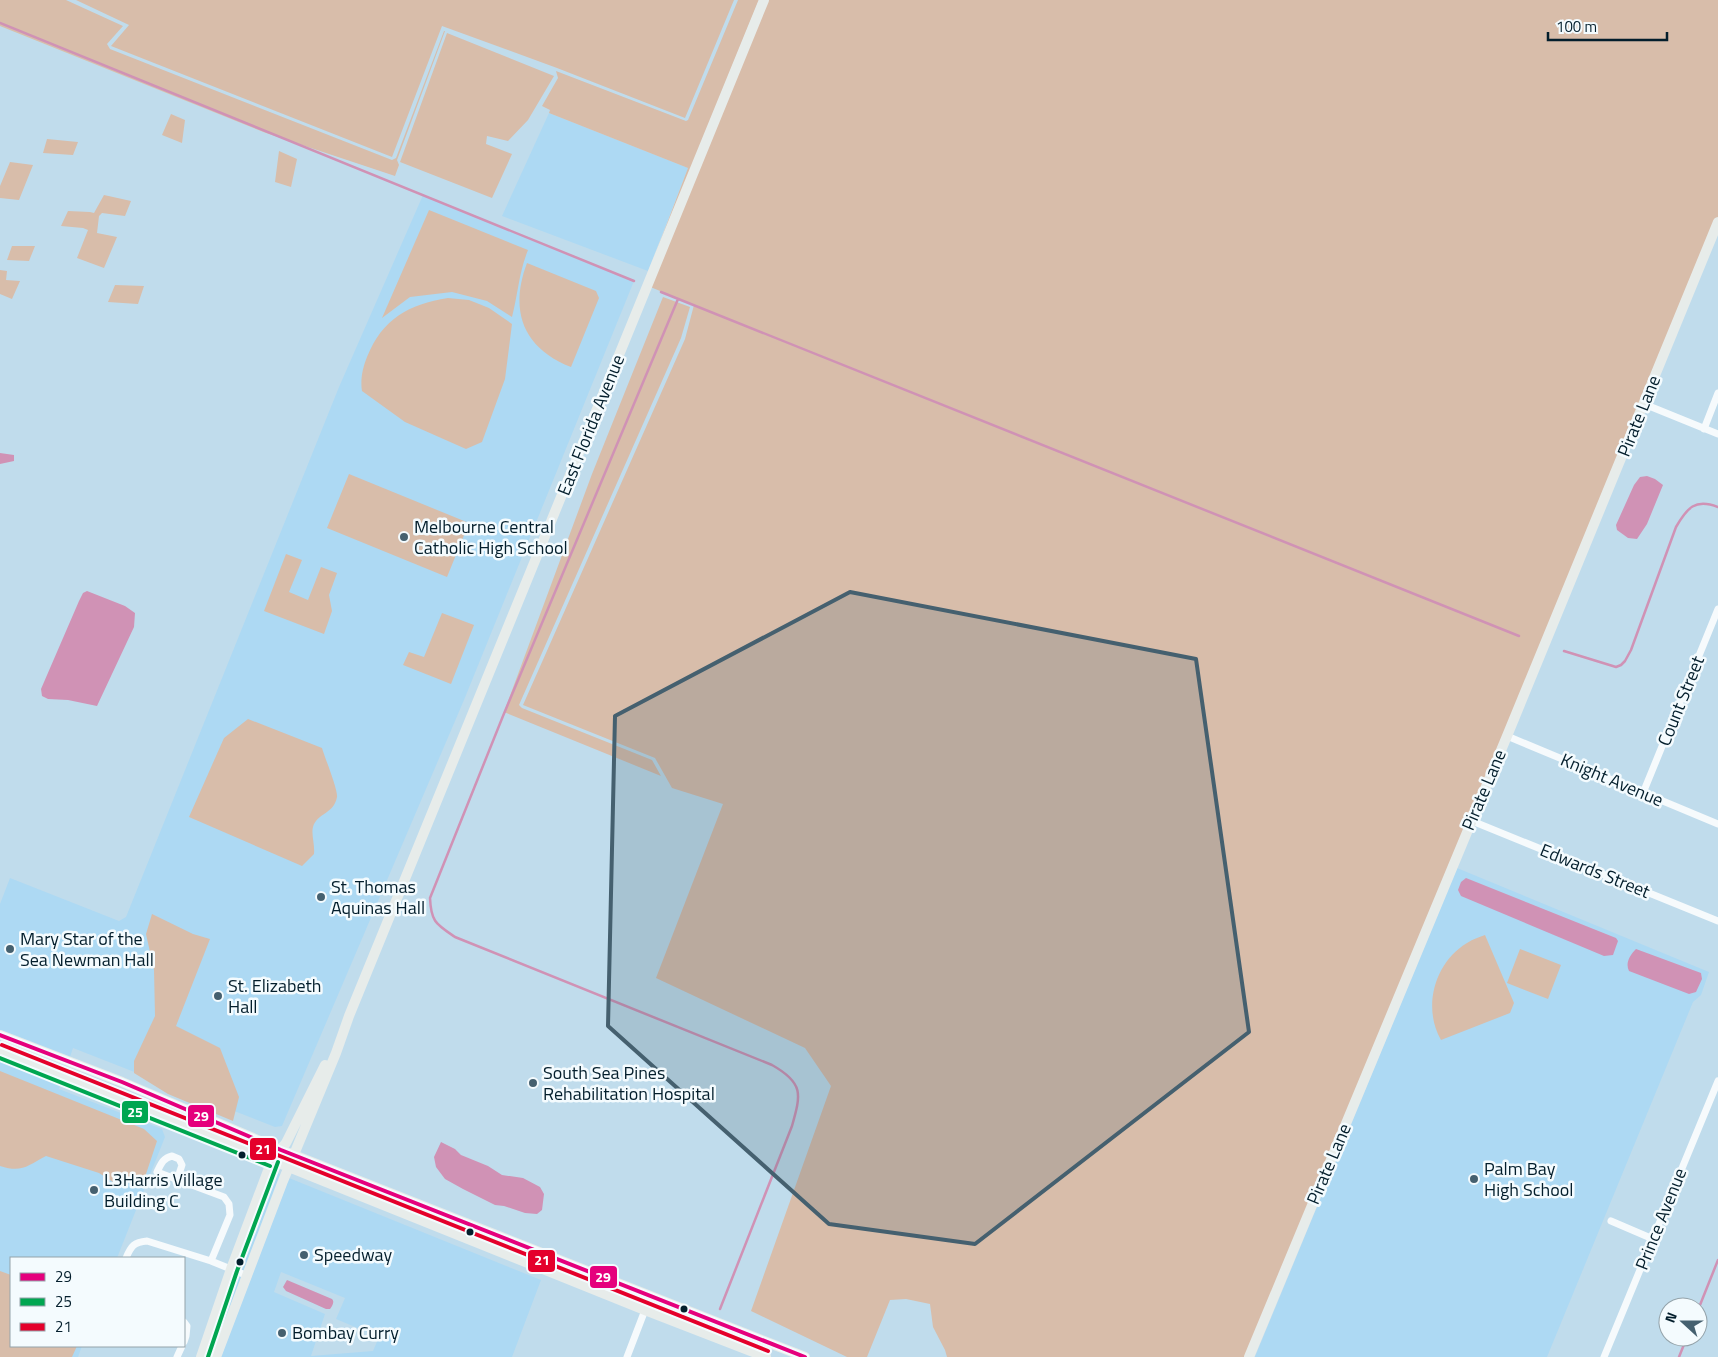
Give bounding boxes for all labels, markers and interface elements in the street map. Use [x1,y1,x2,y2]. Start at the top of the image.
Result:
scale bar [1548,10,1667,42]
text: 100 m [1556,15,1597,38]
street label: East Florida Avenue [550,350,631,499]
street label: Pirate Lane [1610,371,1667,461]
place label: Melbourne Central Catholic High School [414,513,568,561]
marker: Melbourne Central Catholic High School [398,531,410,543]
street label: Count Street [1650,651,1711,750]
street label: Pirate Lane [1454,745,1513,834]
street label: Knight Avenue [1557,746,1668,813]
street label: Edwards Street [1536,836,1655,905]
place label: St. Thomas Aquinas Hall [331,873,425,921]
marker: St. Thomas Aquinas Hall [315,891,327,903]
place label: Mary Star of the Sea Newman Hall [20,925,154,973]
marker: Mary Star of the Sea Newman Hall [4,943,16,955]
place label: St. Elizabeth Hall [228,972,322,1020]
marker: St. Elizabeth Hall [212,990,224,1002]
place label: South Sea Pines Rehabilitation Hospital [543,1059,715,1107]
marker: South Sea Pines Rehabilitation Hospital [527,1077,539,1089]
line badge: 25 [121,1100,149,1124]
text: 25 [127,1101,143,1122]
line badge: 29 [187,1104,215,1128]
text: 29 [193,1105,209,1126]
street label: Pirate Lane [1299,1119,1358,1208]
line badge: 21 [249,1137,277,1161]
text: 21 [255,1138,271,1159]
unlabelled marker [237,1150,247,1160]
place label: Palm Bay High School [1484,1155,1573,1203]
street label: Prince Avenue [1628,1164,1693,1274]
place label: L3Harris Village Building C [104,1166,223,1214]
marker: Palm Bay High School [1468,1173,1480,1185]
marker: L3Harris Village Building C [88,1184,100,1196]
unlabelled marker [465,1227,475,1237]
place label: Speedway [314,1241,392,1268]
marker: Speedway [298,1249,310,1261]
line badge: 21 [527,1249,556,1273]
text: 21 [534,1249,550,1270]
legend [10,1257,185,1347]
unlabelled marker [235,1257,245,1267]
text: 29 [55,1265,72,1288]
line badge: 29 [589,1265,618,1289]
text: 29 [595,1266,611,1287]
text: 25 [55,1290,72,1313]
north arrow [1658,1297,1708,1347]
unlabelled marker [679,1304,689,1314]
text: N [1659,1309,1682,1325]
text: 21 [55,1315,72,1338]
place label: Bombay Curry [292,1319,399,1346]
marker: Bombay Curry [276,1327,288,1339]

